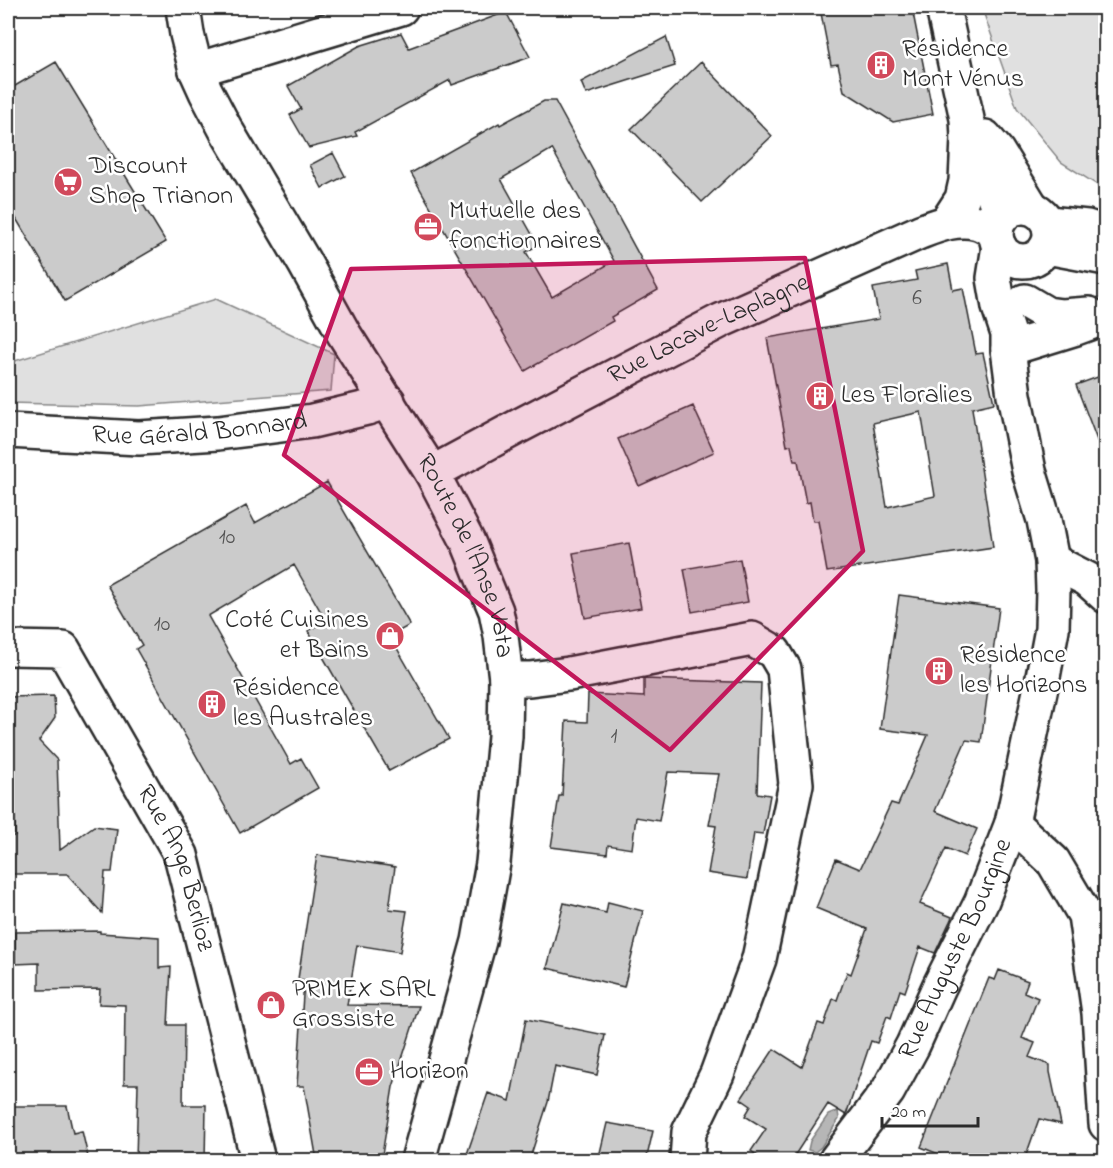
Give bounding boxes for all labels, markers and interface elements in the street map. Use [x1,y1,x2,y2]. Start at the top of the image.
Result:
place label: Résidence Mont Vénus [902,31,1024,99]
building icon: Résidence Mont Vénus [865,49,897,81]
place label: Discount Shop Trianon [88,148,233,216]
supermarket icon: Discount Shop Trianon [52,166,84,198]
place label: Mutuelle des fonctionnaires [449,193,602,261]
office icon: Mutuelle des fonctionnaires [412,211,444,243]
street label: Rue Lacave-Laplagne [601,264,816,395]
house number: 6 [912,283,922,315]
place label: Les Floralies [841,377,973,415]
building icon: Les Floralies [804,380,836,412]
street label: Rue Gérald Bonnard [91,403,310,457]
street label: Route de l'Anse Vata [406,447,522,660]
house number: 10 [219,522,235,554]
place label: Coté Cuisines et Bains [225,602,369,670]
house number: 10 [154,609,170,641]
shop icon: Coté Cuisines et Bains [374,620,406,652]
place label: Résidence les Horizons [960,637,1088,705]
building icon: Résidence les Horizons [923,655,955,687]
place label: Résidence les Australes [233,670,373,738]
building icon: Résidence les Australes [196,688,228,720]
house number: 1 [611,721,618,753]
street label: Rue Ange Berlioz [126,778,224,956]
street label: Rue Auguste Bourgine [889,833,1023,1067]
place label: PRIMEX SARL Grossiste [292,971,436,1039]
shop icon: PRIMEX SARL Grossiste [255,989,287,1021]
place label: Horizon [390,1053,469,1091]
office icon: Horizon [353,1056,385,1088]
scale bar [882,1090,978,1128]
text: 20 m [891,1100,926,1126]

